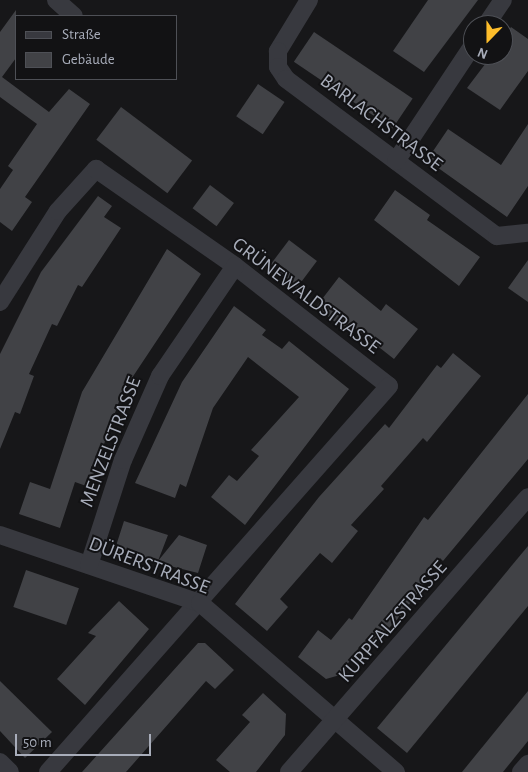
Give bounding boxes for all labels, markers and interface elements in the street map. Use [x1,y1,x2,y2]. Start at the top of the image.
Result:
legend [15,15,178,80]
north arrow [463,15,513,65]
text: Straße [62,27,101,42]
text: N [476,45,490,61]
text: Gebäude [62,52,115,67]
street label: BARLACHSTRASSE [315,69,447,177]
street label: GRÜNEWALDSTRASSE [227,233,385,359]
street label: MENZELSTRASSE [75,373,147,511]
street label: DÜRERSTRASSE [85,532,213,600]
street label: KURPFALZSTRASSE [334,556,452,688]
scale bar [18,724,154,756]
text: 50 m [23,735,52,750]

